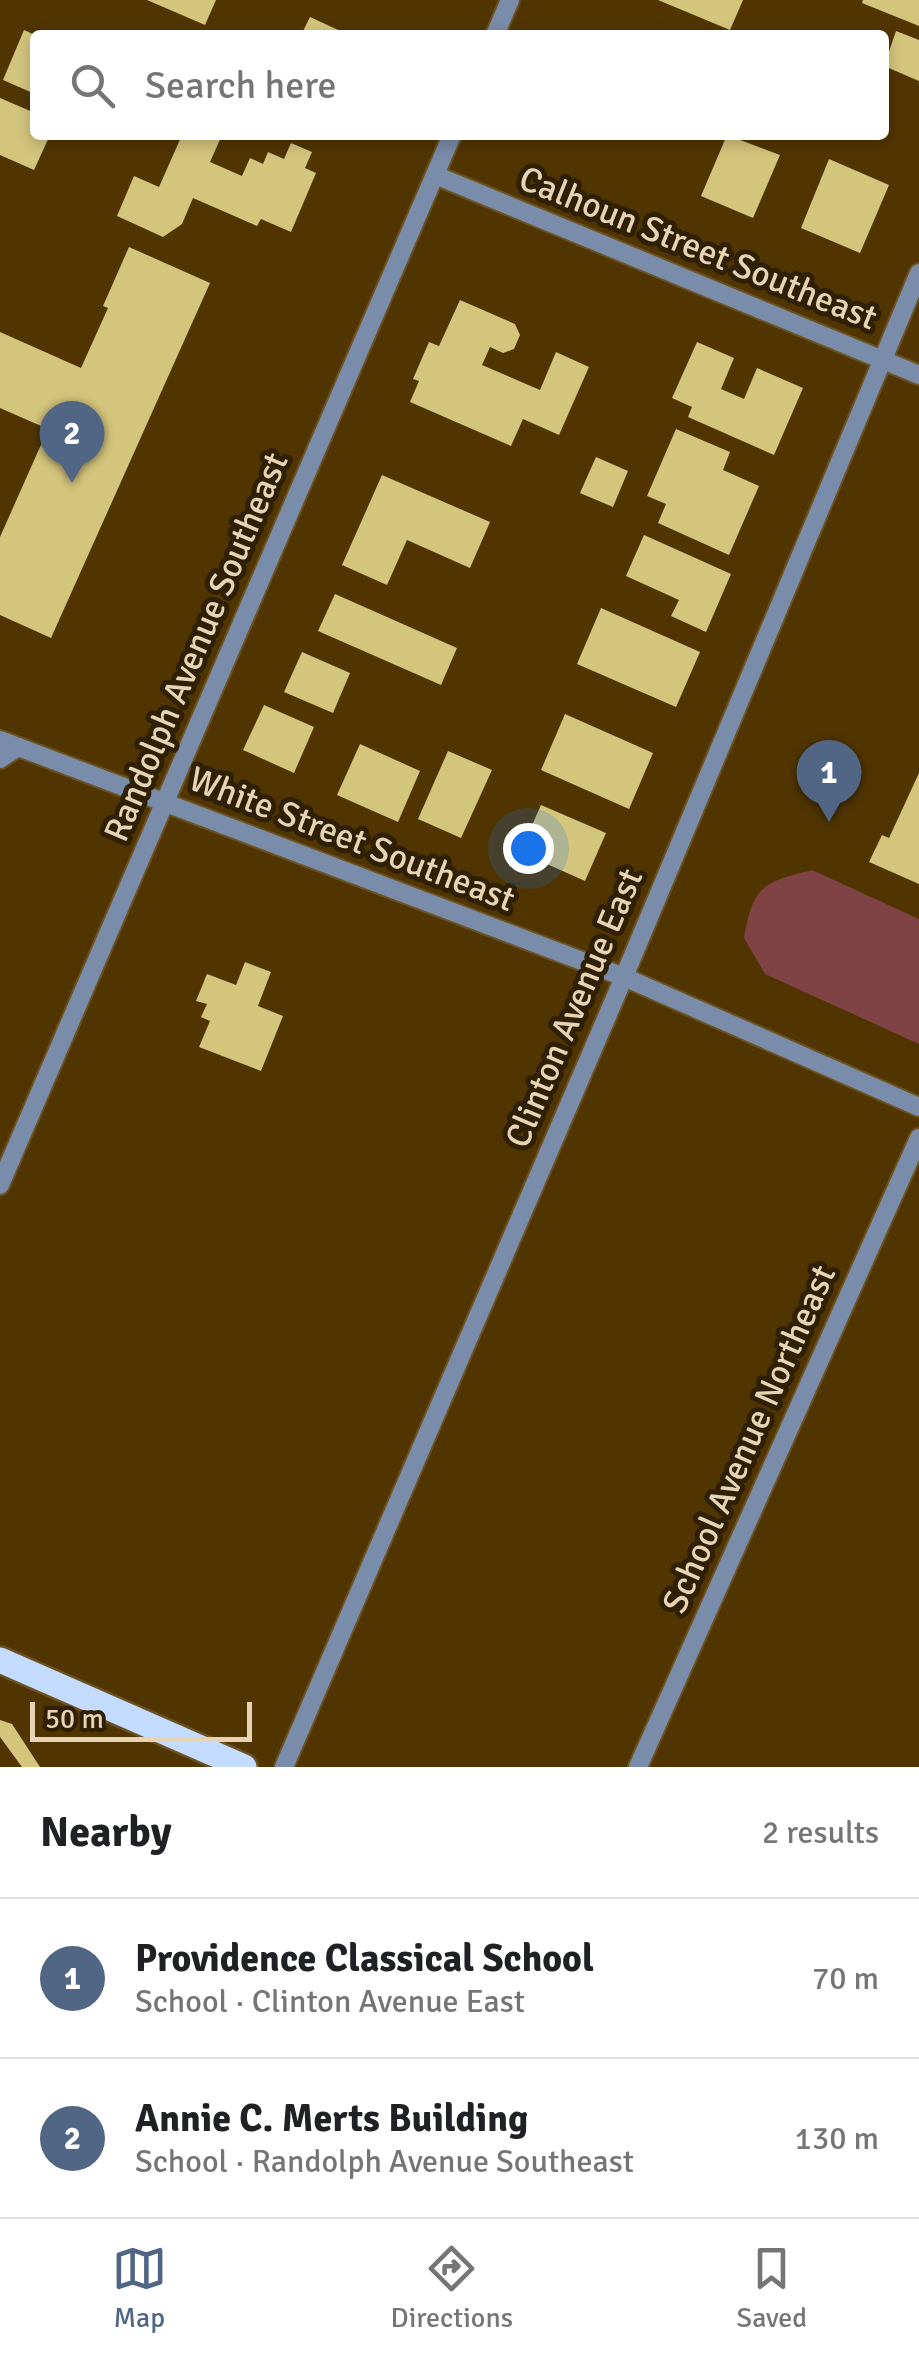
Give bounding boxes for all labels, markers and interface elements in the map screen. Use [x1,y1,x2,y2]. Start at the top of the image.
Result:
search box [30,30,889,140]
icon: search [65,58,120,113]
text: Search here [145,62,337,109]
street label: Calhoun Street Southeast [513,157,883,339]
pin: 2 [40,400,104,483]
street label: Randolph Avenue Southeast [95,446,297,848]
pin: 1 [796,740,862,822]
street label: White Street Southeast [183,757,521,921]
your location [503,823,554,874]
street label: Clinton Avenue East [496,862,652,1154]
street label: School Avenue Northeast [653,1258,845,1620]
scale bar [30,1697,252,1742]
text: 50 m [45,1702,104,1736]
text: Nearby [40,1807,172,1858]
text: 2 results [762,1813,879,1852]
text: Providence Classical School [135,1935,594,1982]
text: 1 [64,1959,81,1998]
text: 70 m [812,1959,879,1998]
text: School · Clinton Avenue East [135,1982,525,2021]
text: Annie C. Merts Building [135,2095,528,2142]
text: 2 [64,2119,81,2158]
text: 130 m [795,2119,879,2158]
text: School · Randolph Avenue Southeast [135,2142,634,2181]
tab: Map [112,2241,167,2335]
tab: Directions [391,2241,513,2335]
tab: Saved [737,2241,807,2335]

